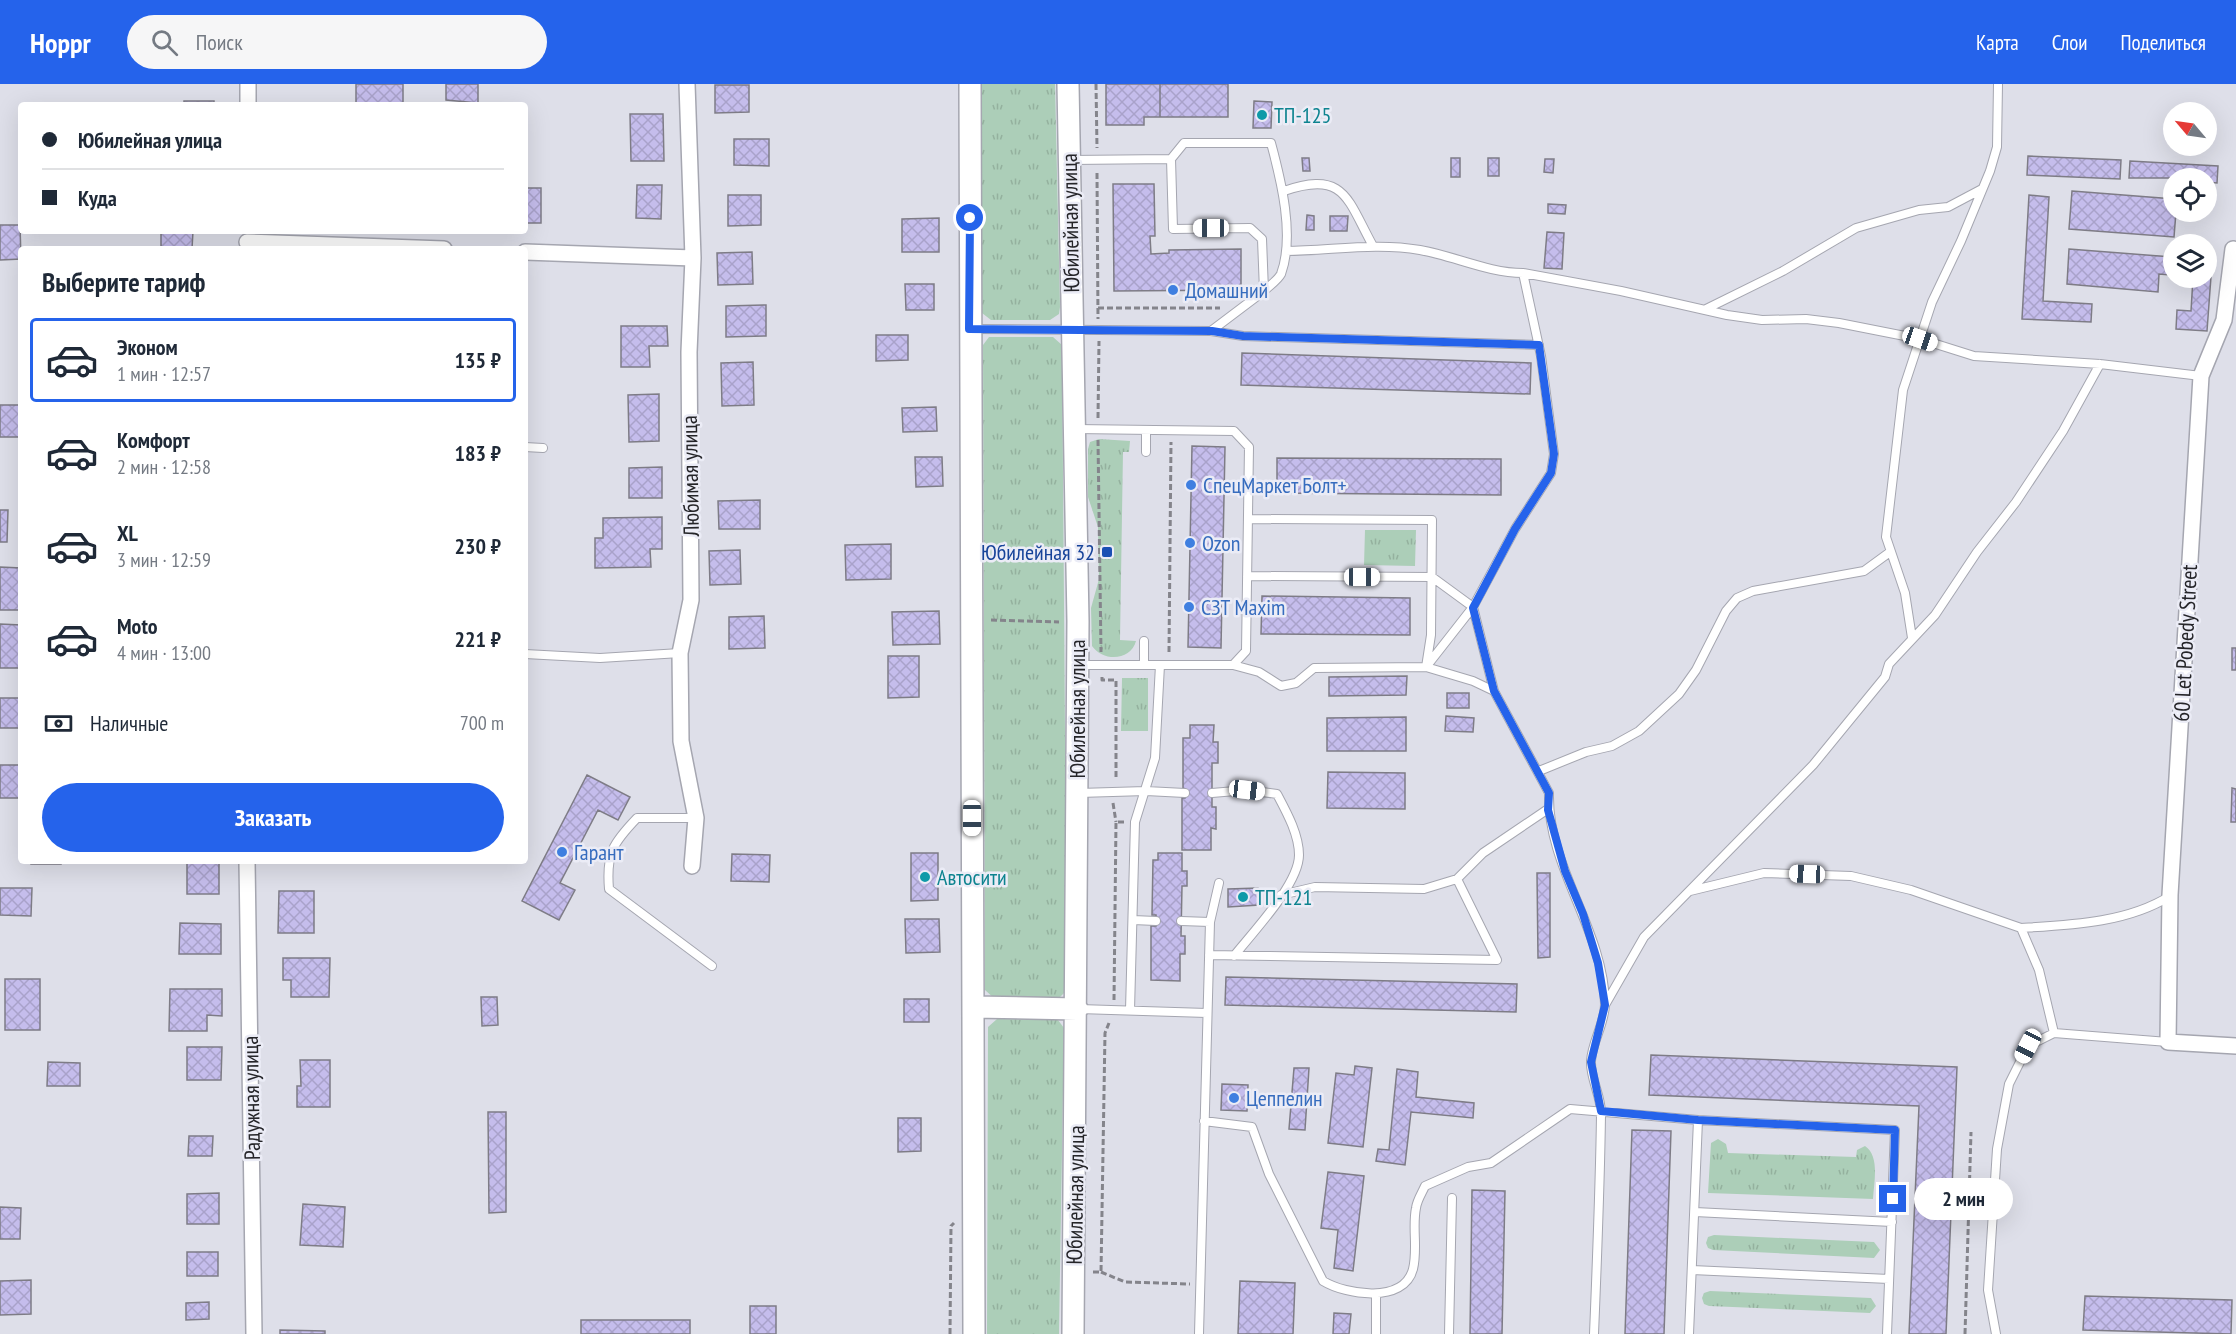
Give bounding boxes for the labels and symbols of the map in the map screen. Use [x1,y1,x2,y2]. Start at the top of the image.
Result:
place label: ТП-125 [1274,101,1332,129]
north arrow [2163,102,2217,156]
marker: ТП-125 [1255,108,1269,122]
street label: Юбилейная улица [1055,153,1085,293]
route start [956,204,983,231]
car [1193,219,1229,237]
place label: Домашний [1185,276,1268,304]
marker: Домашний [1166,283,1180,297]
car [1900,325,1940,353]
street label: Любимая улица [675,415,705,538]
place label: СпецМаркет Болт+ [1203,471,1347,499]
marker: СпецМаркет Болт+ [1184,478,1198,492]
place label: Ozon [1202,529,1241,557]
marker: Ozon [1183,536,1197,550]
place label: Юбилейная 32 [981,538,1095,566]
marker: Юбилейная 32 [1100,545,1114,559]
street label: 60 Let Pobedy Street [2167,564,2203,722]
car [1344,568,1380,586]
place label: СЗТ Maxim [1201,593,1285,621]
marker: СЗТ Maxim [1182,600,1196,614]
street label: Юбилейная улица [1063,639,1091,779]
car [1228,779,1266,801]
car [963,800,981,836]
place label: Гарант [574,838,625,866]
marker: Гарант [555,845,569,859]
place label: Автосити [937,863,1007,891]
car [1789,864,1825,884]
marker: Автосити [918,870,932,884]
place label: ТП-121 [1255,883,1313,911]
marker: ТП-121 [1236,890,1250,904]
car [2012,1026,2044,1066]
street label: Радужная улица [236,1036,266,1160]
place label: Цеппелин [1246,1084,1323,1112]
marker: Цеппелин [1227,1091,1241,1105]
street label: Юбилейная улица [1060,1125,1090,1265]
callout: 2 мин [1914,1178,2013,1220]
route end [1879,1185,1906,1212]

